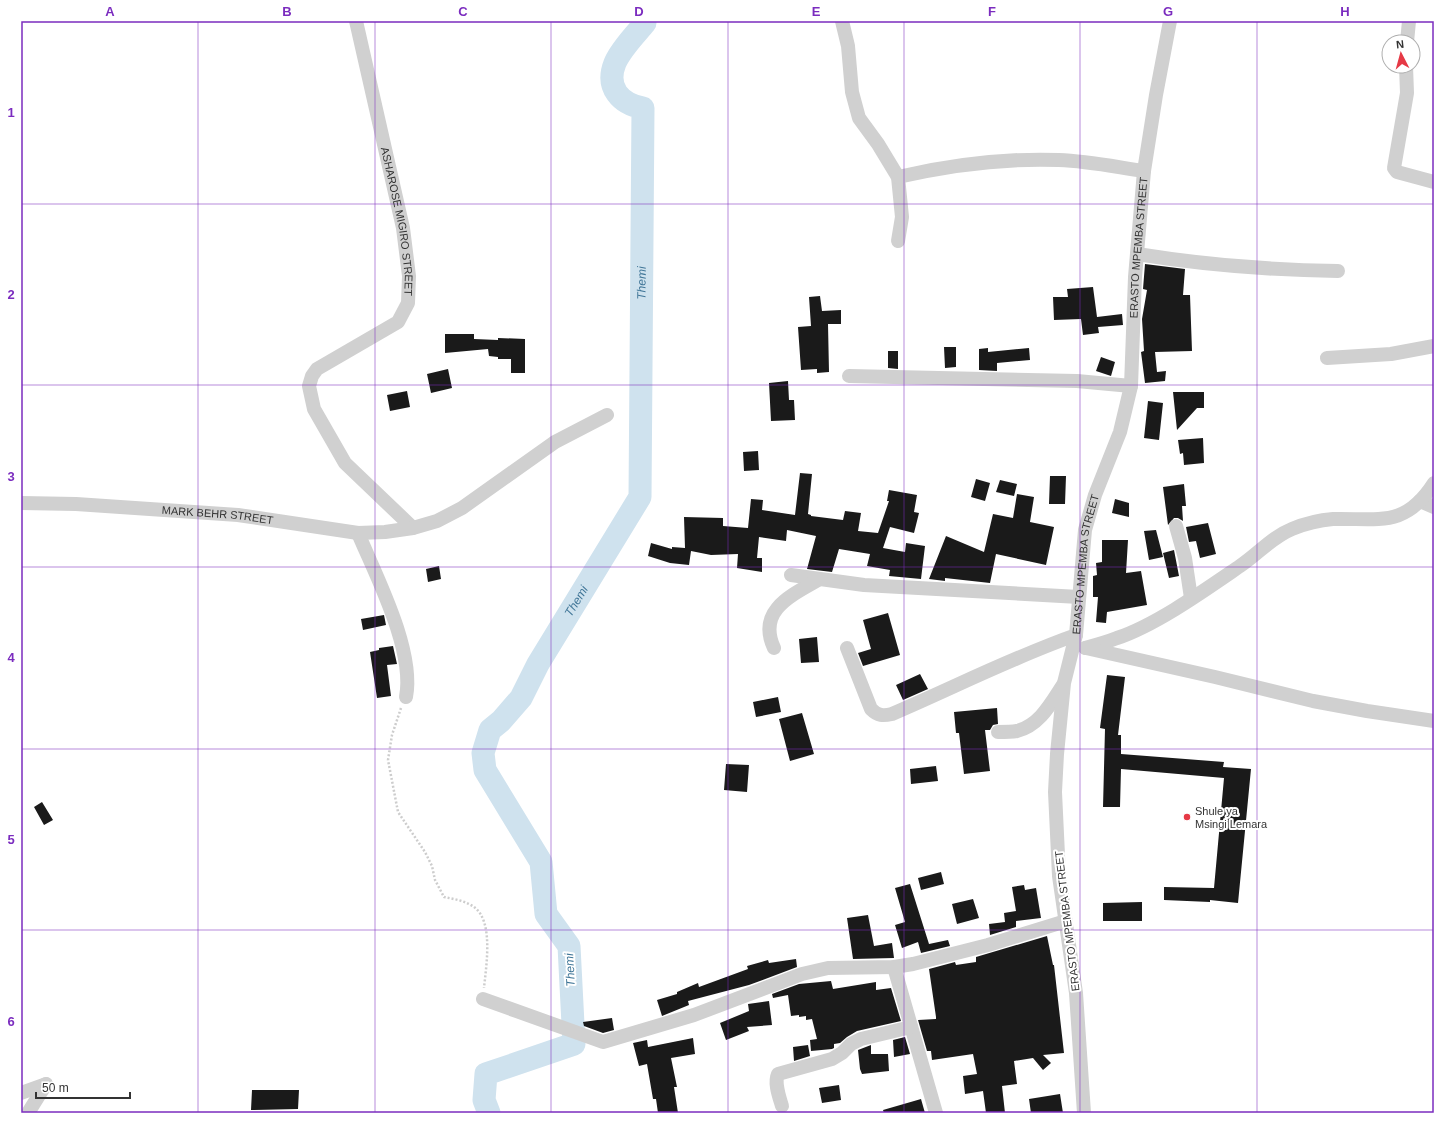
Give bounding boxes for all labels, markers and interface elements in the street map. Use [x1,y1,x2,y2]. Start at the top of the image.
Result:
text: A [105,4,115,19]
text: B [282,4,292,19]
text: C [458,4,468,19]
text: D [634,4,644,19]
text: E [812,4,821,19]
text: F [988,4,996,19]
text: G [1163,4,1173,19]
text: H [1340,4,1350,19]
north arrow [1381,34,1421,74]
text: N [1395,38,1405,50]
text: 1 [7,105,15,120]
street label: ASHAROSE MIGIRO STREET [379,146,415,296]
street label: ERASTO MPEMBA STREET [1127,176,1150,318]
water label: Themi [635,266,649,300]
text: 2 [7,287,15,302]
text: 3 [7,469,15,484]
street label: ERASTO MPEMBA STREET [1070,492,1101,635]
street label: MARK BEHR STREET [161,504,274,526]
water label: Themi [562,583,591,619]
text: 4 [7,650,15,665]
place label: Shule ya Msingi Lemara [1195,805,1268,830]
marker: Shule ya Msingi Lemara [1182,812,1192,822]
text: 5 [7,832,15,847]
street label: ERASTO MPEMBA STREET [1052,850,1082,992]
water label: Themi [562,953,578,987]
text: 6 [7,1014,15,1029]
scale bar [36,1074,130,1100]
text: 50 m [42,1081,69,1095]

